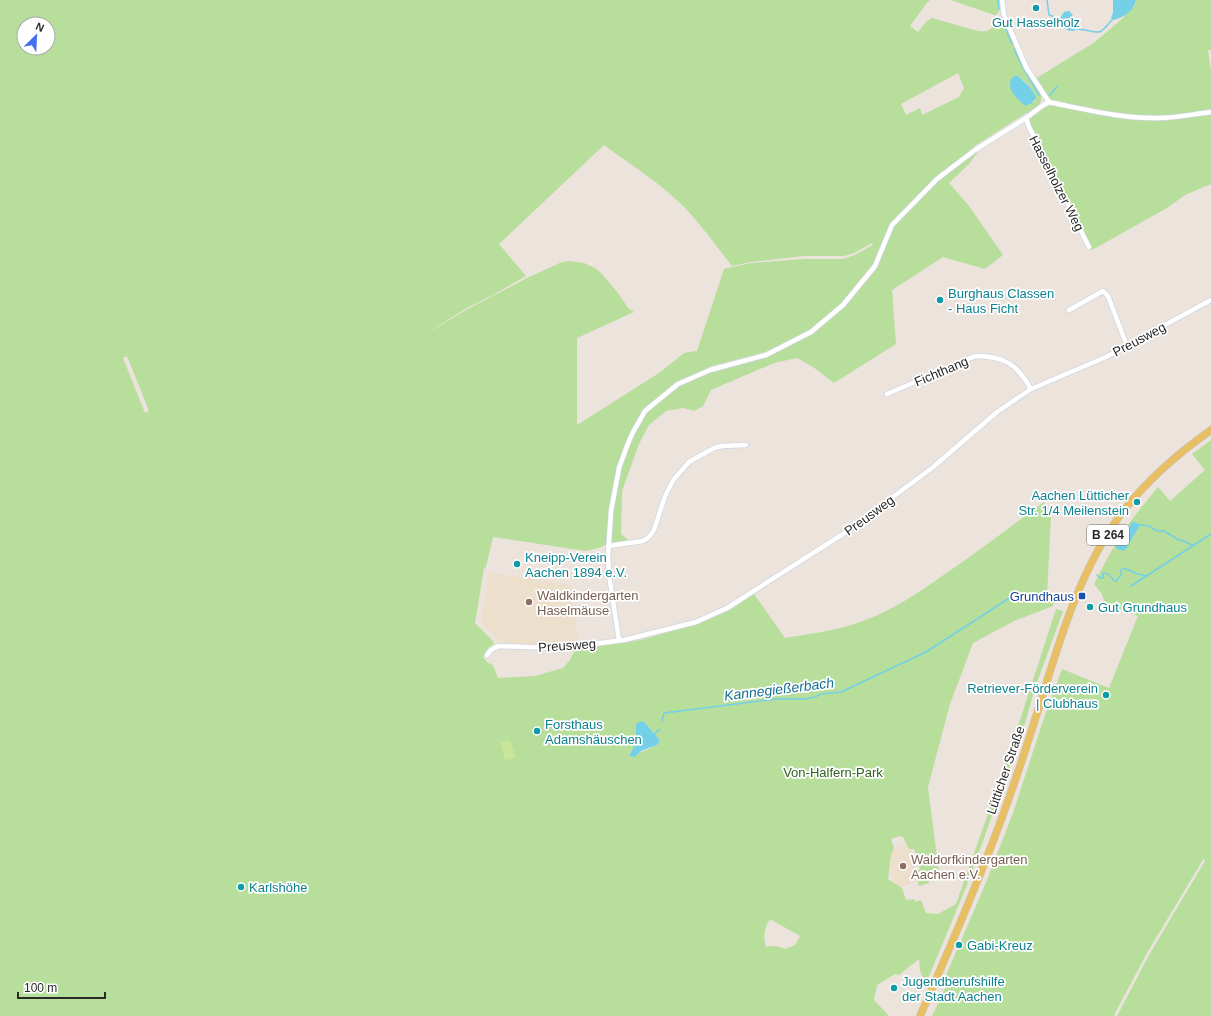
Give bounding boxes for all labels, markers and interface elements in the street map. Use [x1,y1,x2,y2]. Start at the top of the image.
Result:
marker: Gut Hasselholz [1031,3,1041,13]
place label: Gut Hasselholz [992,15,1080,30]
north arrow [16,16,56,56]
text: N [34,20,46,34]
street label: Hasselholzer Weg [1026,133,1087,234]
place label: Burghaus Classen - Haus Ficht [948,286,1054,316]
marker: Burghaus Classen - Haus Ficht [935,295,945,305]
street label: Preusweg [1110,319,1168,360]
street label: Fichthang [912,353,970,390]
place label: Aachen Lütticher Str. 1/4 Meilenstein [1018,488,1130,518]
street label: Preusweg [841,492,897,538]
marker: Aachen Lütticher Str. 1/4 Meilenstein [1132,497,1142,507]
road number: B 264 [1087,525,1129,545]
place label: Kneipp-Verein Aachen 1894 e.V. [525,550,627,580]
marker: Kneipp-Verein Aachen 1894 e.V. [512,559,522,569]
place label: Waldkindergarten Haselmäuse [537,588,638,618]
place label: Grundhaus [1010,589,1074,604]
marker: Grundhaus [1077,591,1087,601]
marker: Waldkindergarten Haselmäuse [524,597,534,607]
place label: Gut Grundhaus [1098,600,1187,615]
marker: Gut Grundhaus [1085,602,1095,612]
street label: Preusweg [538,636,596,655]
water label: Kannegießerbach [723,674,835,704]
place label: Retriever-Förderverein | Clubhaus [967,681,1098,711]
marker: Retriever-Förderverein | Clubhaus [1101,690,1111,700]
place label: Forsthaus Adamshäuschen [545,717,642,747]
street label: Lütticher Straße [983,724,1028,816]
marker: Forsthaus Adamshäuschen [532,726,542,736]
park label: Von-Halfern-Park [783,765,883,780]
place label: Waldorfkindergarten Aachen e.V. [911,852,1028,882]
marker: Waldorfkindergarten Aachen e.V. [898,861,908,871]
place label: Karlshöhe [249,880,308,895]
marker: Karlshöhe [236,882,246,892]
place label: Gabi-Kreuz [967,938,1033,953]
marker: Gabi-Kreuz [954,940,964,950]
scale bar [18,974,105,1000]
place label: Jugendberufshilfe der Stadt Aachen [902,974,1005,1004]
text: 100 m [24,981,57,995]
marker: Jugendberufshilfe der Stadt Aachen [889,983,899,993]

